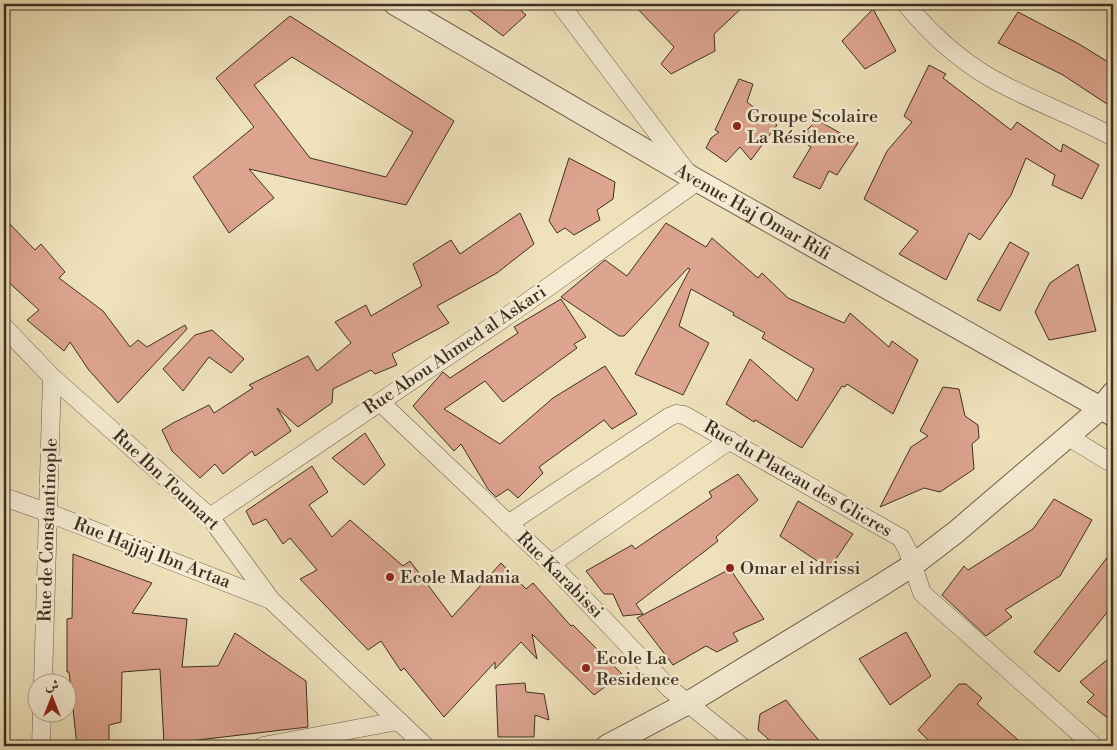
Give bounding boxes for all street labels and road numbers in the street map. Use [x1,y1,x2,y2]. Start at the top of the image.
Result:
street label: Avenue Haj Omar Rifi [670,158,835,265]
street label: Rue Abou Ahmed al Askari [359,280,551,420]
street label: Rue du Plateau des Glieres [700,416,896,543]
street label: Rue Ibn Toumart [108,425,225,536]
street label: Rue de Constantinople [33,438,63,622]
street label: Rue Hajjaj Ibn Artaa [70,512,235,594]
street label: Rue Karabissi [512,527,608,623]

